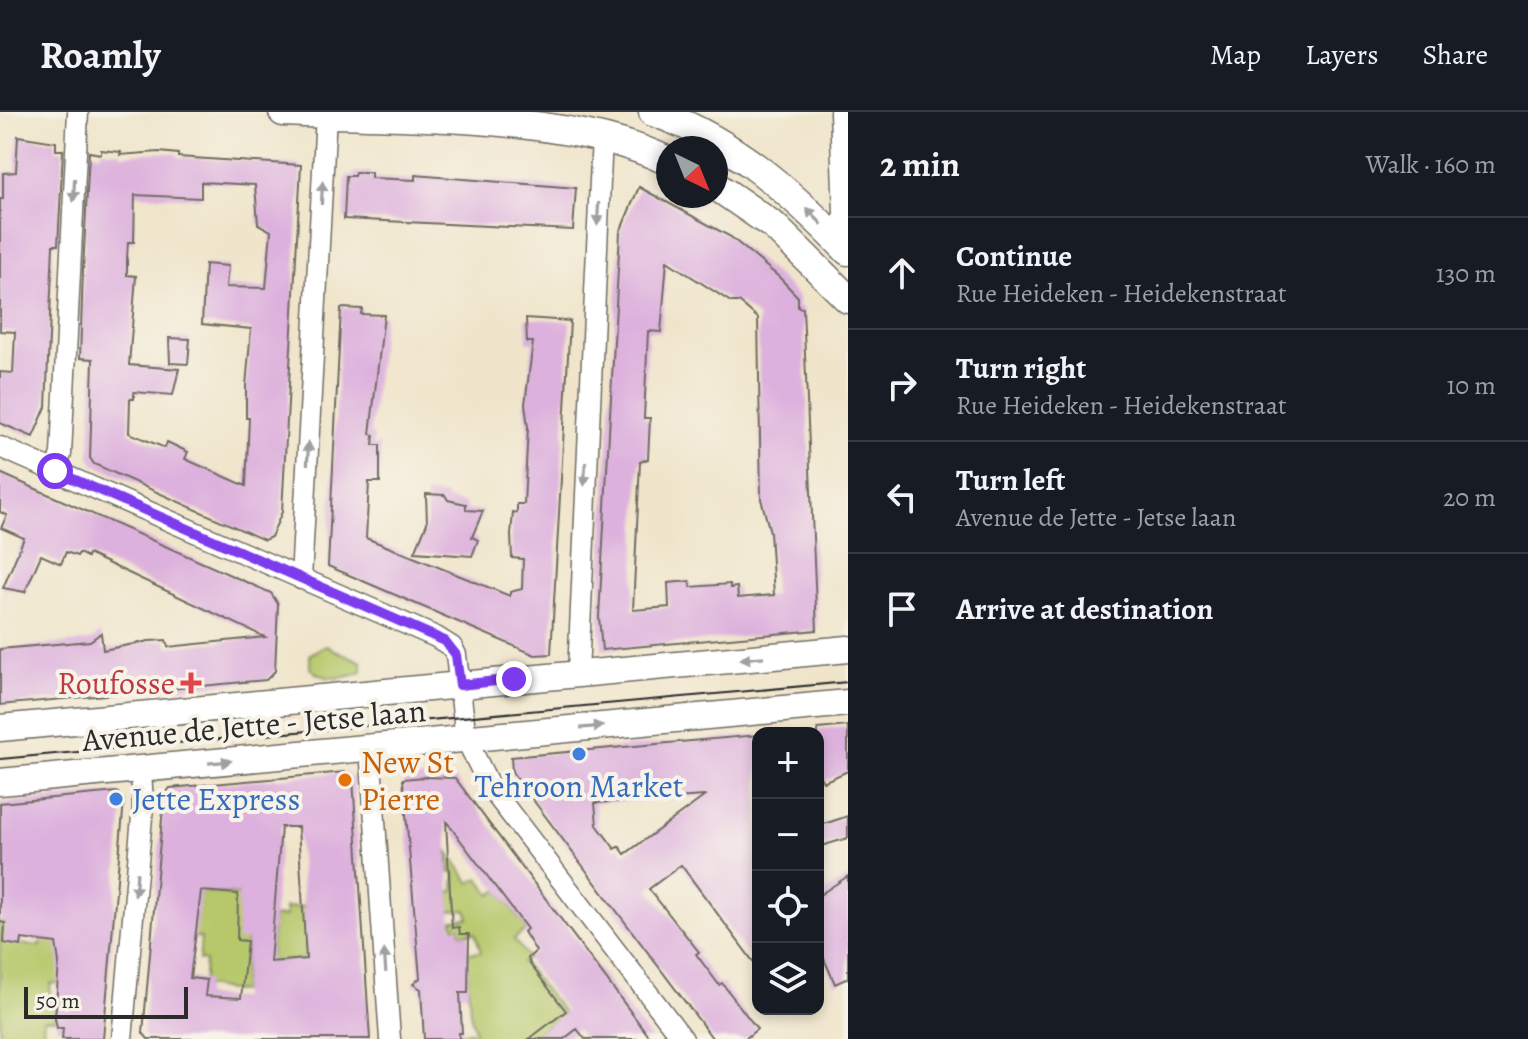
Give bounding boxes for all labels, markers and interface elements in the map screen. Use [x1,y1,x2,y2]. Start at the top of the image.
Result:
text: Roamly [40,29,161,81]
text: Map [1210,36,1261,74]
text: Layers [1305,36,1378,74]
text: Share [1422,36,1488,74]
north arrow [656,136,728,208]
text: 2 min [880,141,960,188]
text: Walk · 160 m [1365,147,1496,182]
one-way arrow [67,178,80,203]
one-way arrow [316,180,329,205]
one-way arrow [591,202,604,227]
one-way arrow [805,207,824,226]
text: Continue [956,236,1072,276]
icon: ahead [880,251,924,295]
text: 130 m [1436,256,1496,291]
text: Rue Heideken - Heidekenstraat [956,276,1287,311]
text: Turn right [956,348,1086,388]
icon: right [880,363,924,407]
text: 10 m [1446,368,1496,403]
text: Rue Heideken - Heidekenstraat [956,388,1287,423]
one-way arrow [302,440,315,465]
route start [37,453,73,489]
text: Turn left [956,460,1065,500]
one-way arrow [579,462,592,487]
icon: left [880,475,924,519]
text: 20 m [1443,480,1496,515]
text: Avenue de Jette - Jetse laan [956,500,1236,535]
icon: arrive [880,587,924,631]
text: Arrive at destination [956,589,1213,629]
one-way arrow [739,651,764,664]
place label: Roufosse [57,661,175,705]
route end [496,661,532,697]
marker: Roufosse [182,674,200,692]
street label: Avenue de Jette - Jetse laan [79,688,428,762]
one-way arrow [580,721,605,734]
map controls [752,727,824,1015]
button: + [752,727,824,799]
place label: New St Pierre [361,740,454,821]
marker: Tehroon Market [570,745,588,763]
one-way arrow [208,756,233,769]
place label: Tehroon Market [475,764,683,808]
marker: New St Pierre [336,771,354,789]
place label: Jette Express [132,777,300,821]
marker: Jette Express [107,790,125,808]
button: − [752,799,824,871]
button: locate [752,871,824,943]
one-way arrow [129,872,142,897]
button: layers [752,943,824,1015]
one-way arrow [378,948,391,973]
scale bar [24,983,188,1019]
text: 50 m [36,986,80,1016]

